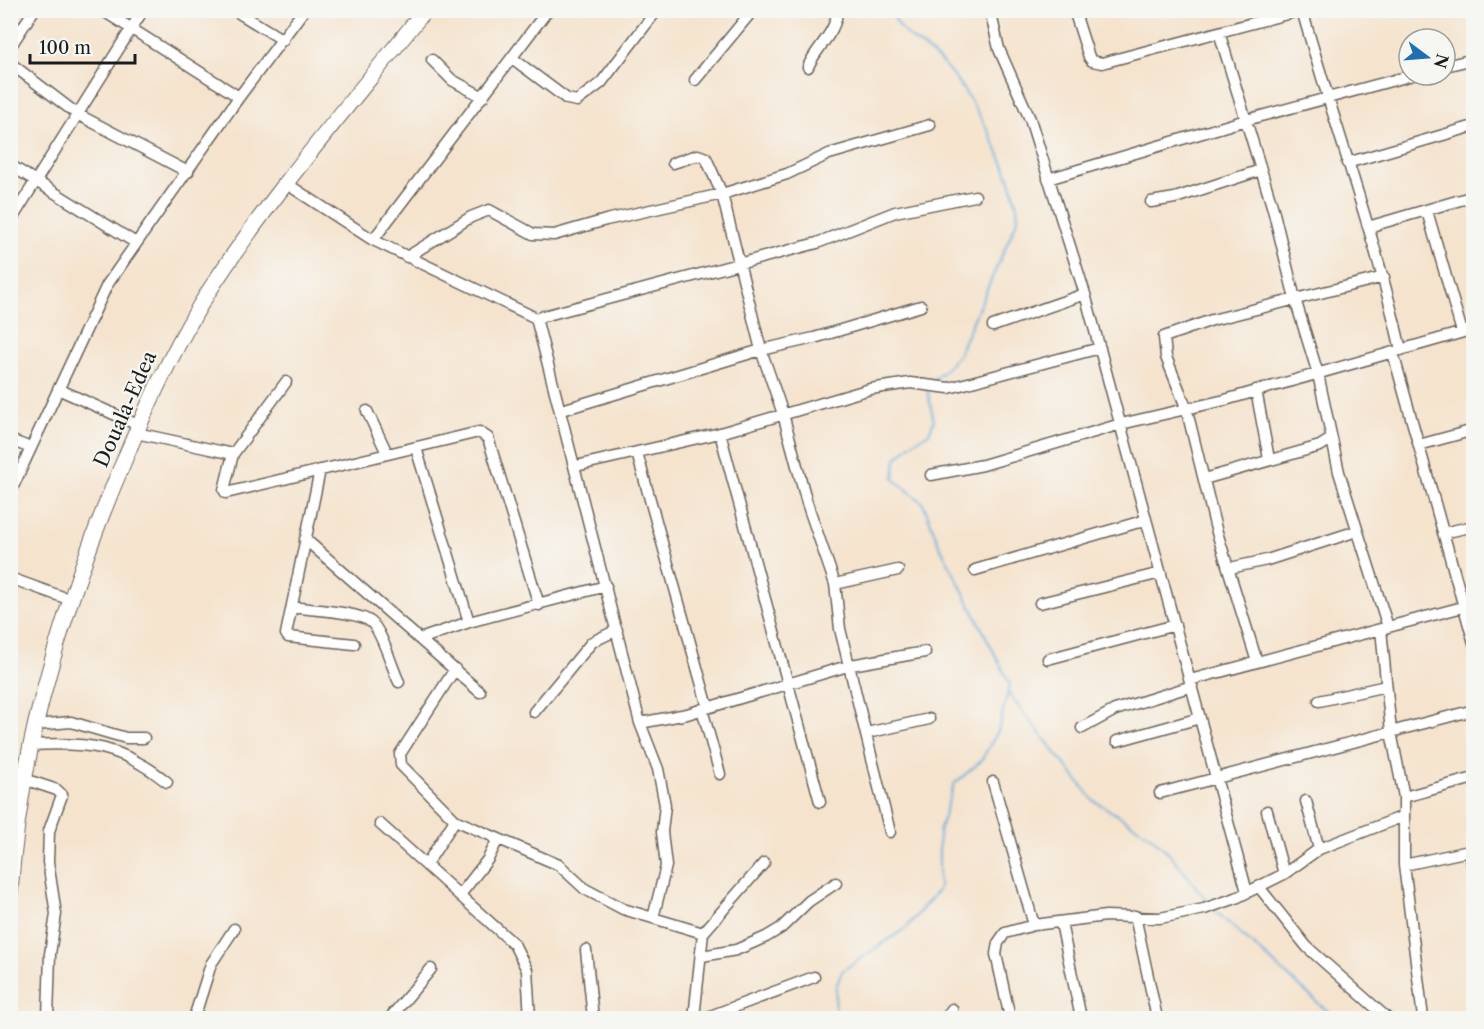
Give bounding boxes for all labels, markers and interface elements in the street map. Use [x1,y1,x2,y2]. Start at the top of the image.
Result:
scale bar [30,27,135,65]
north arrow [1397,27,1457,87]
text: 100 m [39,37,91,59]
text: N [1430,52,1453,71]
street label: Douala-Edea [89,347,161,471]

